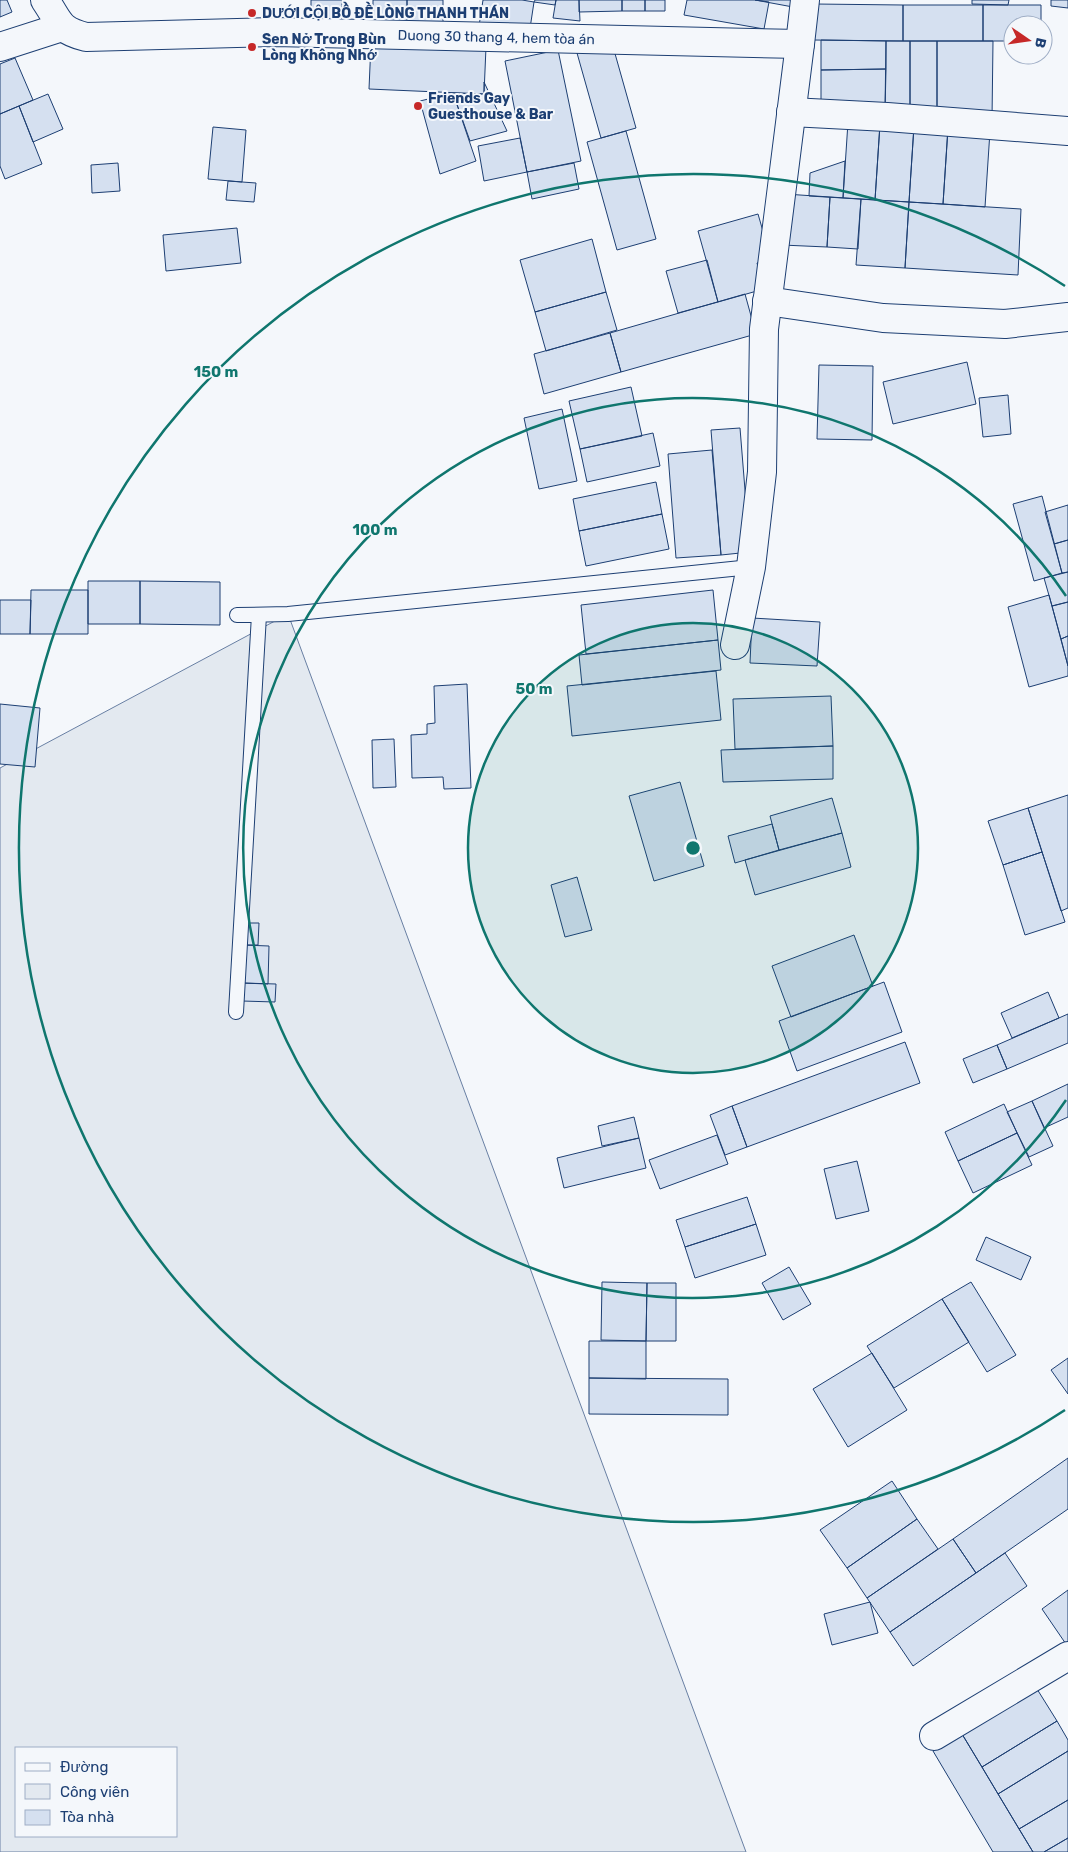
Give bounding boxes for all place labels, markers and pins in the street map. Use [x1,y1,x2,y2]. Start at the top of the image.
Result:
place label: DƯỚI CỘI BỒ ĐỀ LÒNG THANH THÁN [262,1,509,22]
marker: DƯỚI CỘI BỒ ĐỀ LÒNG THANH THÁN [246,7,258,19]
place label: Sen Nở Trong Bùn Lòng Không Nhớ [262,31,386,64]
marker: Sen Nở Trong Bùn Lòng Không Nhớ [246,41,258,53]
place label: Friends Gay Guesthouse & Bar [428,90,554,123]
marker: Friends Gay Guesthouse & Bar [412,100,424,112]
centre of rings [684,839,702,857]

